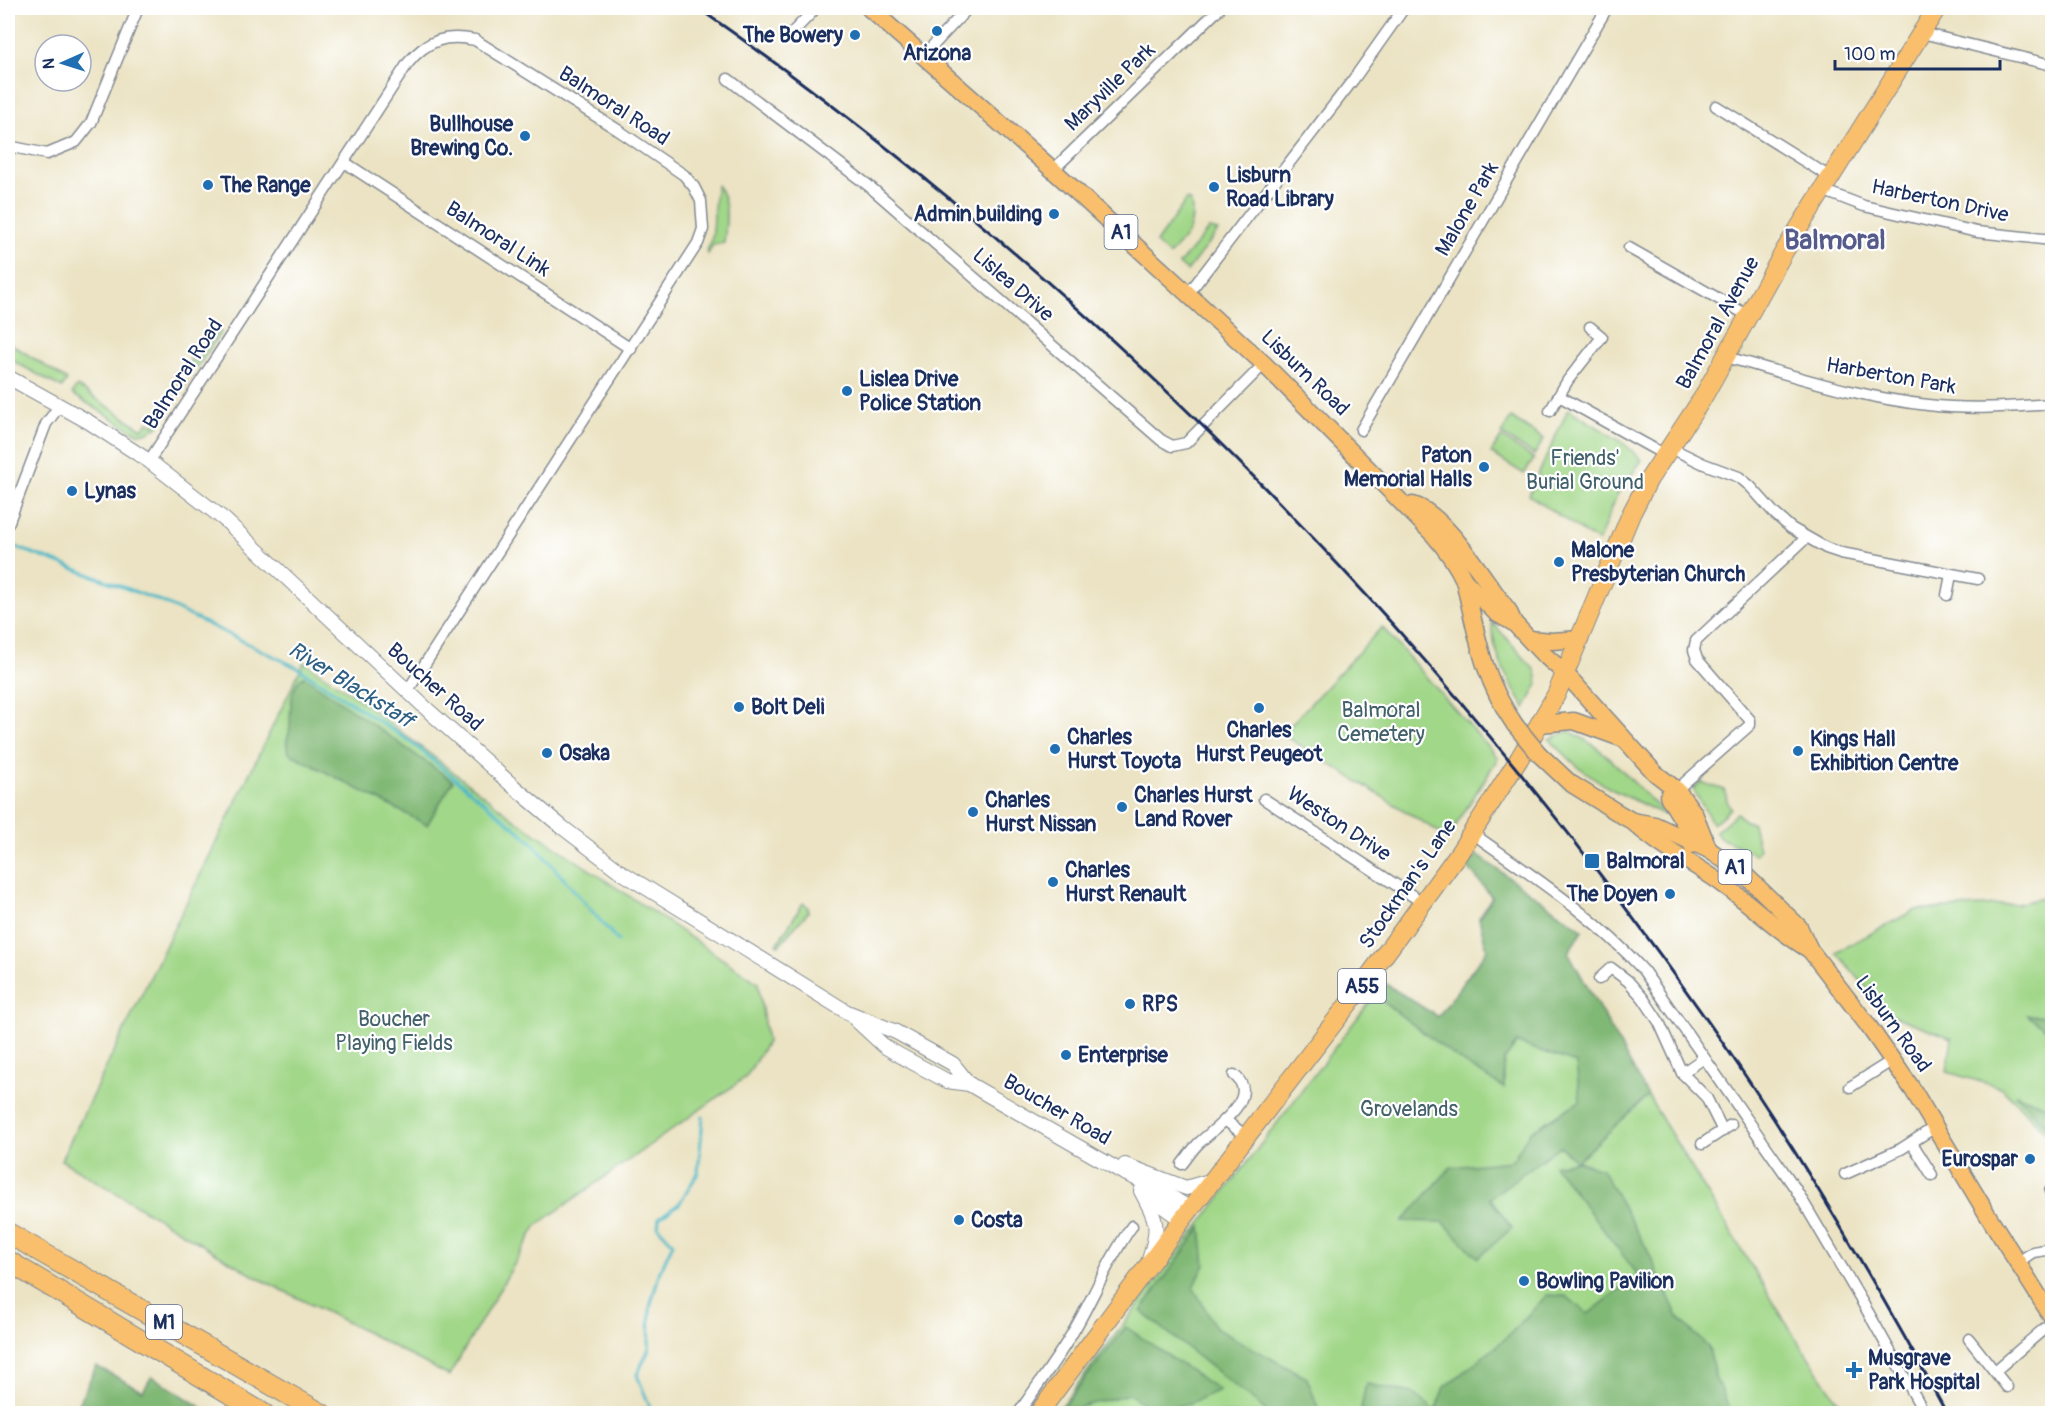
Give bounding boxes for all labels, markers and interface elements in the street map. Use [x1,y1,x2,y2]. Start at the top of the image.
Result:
place label: The Bowery [742,22,843,49]
marker: Arizona [930,24,944,38]
marker: The Bowery [848,28,862,42]
north arrow [33,33,93,93]
scale bar [1835,33,2000,71]
street label: Maryville Park [1059,37,1161,137]
place label: Arizona [903,40,971,67]
text: 100 m [1844,43,1896,66]
text: N [39,58,59,70]
street label: Balmoral Road [553,60,675,152]
place label: Bullhouse Brewing Co. [410,111,514,162]
marker: Bullhouse Brewing Co. [518,129,532,143]
street label: Malone Park [1429,157,1505,261]
place label: Lisburn Road Library [1226,162,1334,213]
place label: The Range [219,172,311,199]
street label: Harberton Drive [1869,173,2012,229]
marker: The Range [201,178,215,192]
marker: Lisburn Road Library [1207,180,1221,194]
street label: Balmoral Link [441,195,556,283]
place label: Admin building [914,201,1042,228]
marker: Admin building [1047,207,1061,221]
road number: A1 [1104,215,1138,249]
district label: Balmoral [1784,224,1886,257]
street label: Lislea Drive [967,242,1060,328]
street label: Balmoral Avenue [1670,251,1766,394]
street label: Balmoral Road [137,313,229,435]
street label: Lisburn Road [1255,324,1355,422]
street label: Harberton Park [1824,351,1958,401]
place label: Lislea Drive Police Station [859,366,981,417]
marker: Lislea Drive Police Station [840,384,854,398]
place label: Paton Memorial Halls [1344,442,1473,493]
park label: Friends' Burial Ground [1526,445,1644,496]
marker: Paton Memorial Halls [1477,460,1491,474]
place label: Lynas [84,478,136,505]
marker: Lynas [65,484,79,498]
place label: Malone Presbyterian Church [1571,537,1745,588]
marker: Malone Presbyterian Church [1552,555,1566,569]
water label: River Blackstaff [283,635,421,736]
street label: Boucher Road [381,637,489,737]
place label: Bolt Deli [751,694,825,721]
park label: Balmoral Cemetery [1337,697,1425,748]
marker: Bolt Deli [732,700,746,714]
marker: Charles Hurst Peugeot [1252,701,1266,715]
place label: Charles Hurst Peugeot [1196,717,1323,768]
place label: Charles Hurst Toyota [1067,724,1181,775]
place label: Kings Hall Exhibition Centre [1810,726,1959,777]
place label: Osaka [559,740,610,767]
marker: Charles Hurst Toyota [1048,742,1062,756]
marker: Kings Hall Exhibition Centre [1791,744,1805,758]
marker: Osaka [540,746,554,760]
street label: Weston Drive [1282,780,1397,868]
place label: Charles Hurst Land Rover [1134,782,1253,833]
place label: Charles Hurst Nissan [985,787,1097,838]
marker: Charles Hurst Land Rover [1115,800,1129,814]
marker: Charles Hurst Nissan [966,805,980,819]
street label: Stockman's Lane [1353,813,1463,954]
place label: Balmoral [1606,848,1685,875]
road number: A1 [1718,850,1752,884]
marker: Balmoral [1583,852,1601,870]
place label: Charles Hurst Renault [1065,857,1187,908]
marker: Charles Hurst Renault [1046,875,1060,889]
place label: The Doyen [1566,881,1658,908]
marker: The Doyen [1663,887,1677,901]
road number: A55 [1338,969,1386,1003]
street label: Lisburn Road [1849,970,1937,1078]
place label: RPS [1142,991,1178,1018]
marker: RPS [1123,997,1137,1011]
park label: Boucher Playing Fields [335,1006,453,1057]
place label: Enterprise [1078,1042,1168,1069]
marker: Enterprise [1059,1048,1073,1062]
street label: Boucher Road [998,1068,1116,1152]
park label: Grovelands [1360,1096,1458,1123]
place label: Eurospar [1942,1146,2018,1173]
marker: Eurospar [2023,1152,2037,1166]
place label: Costa [971,1207,1023,1234]
marker: Costa [952,1213,966,1227]
place label: Bowling Pavilion [1536,1268,1674,1295]
marker: Bowling Pavilion [1517,1274,1531,1288]
road number: M1 [146,1305,182,1339]
place label: Musgrave Park Hospital [1868,1345,1980,1396]
marker: Musgrave Park Hospital [1845,1361,1863,1379]

